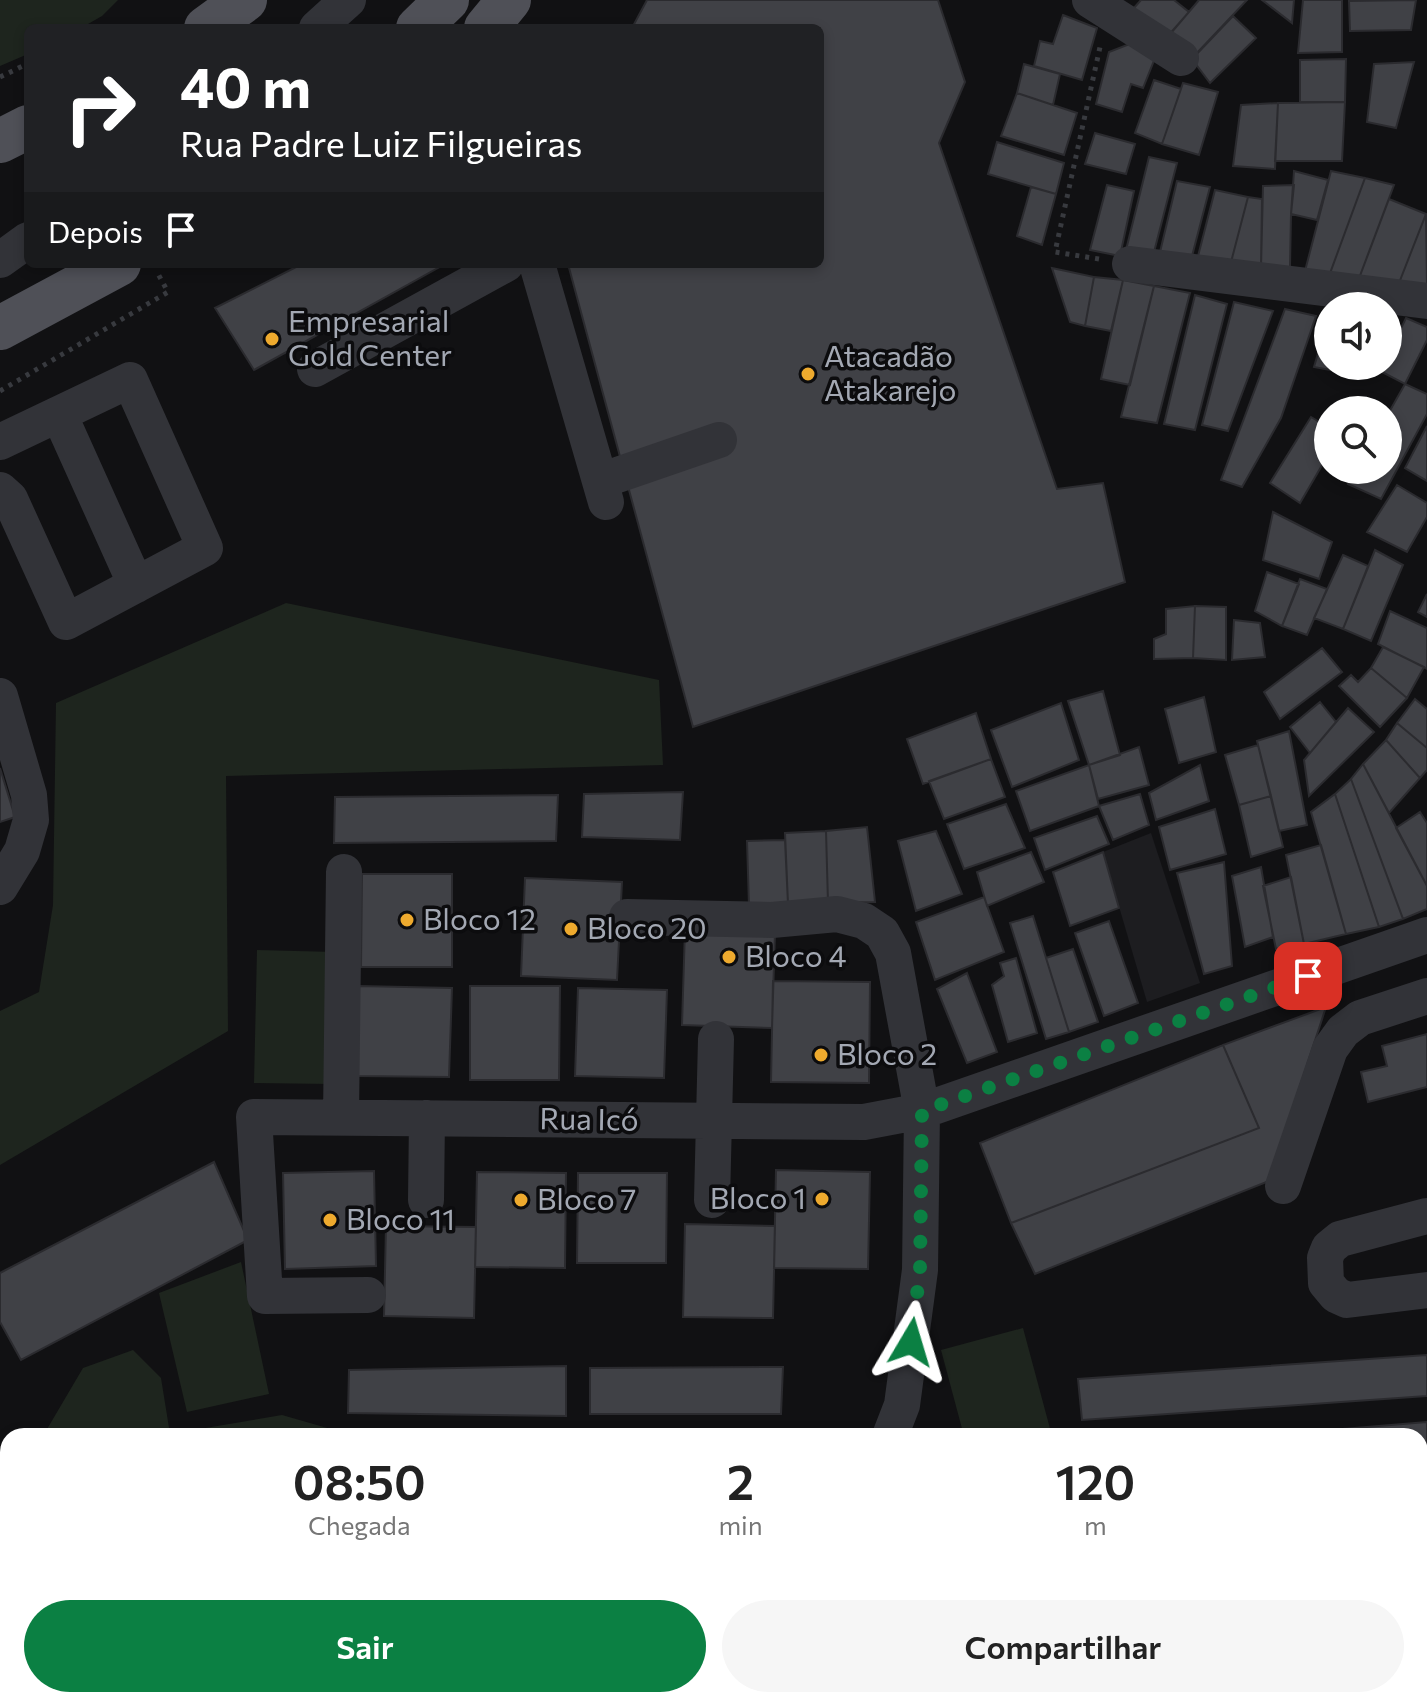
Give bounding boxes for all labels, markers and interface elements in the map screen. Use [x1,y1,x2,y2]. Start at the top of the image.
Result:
text: 40 m [180,51,311,120]
icon: right [48,56,152,160]
text: Rua Padre Luiz Filgueiras [180,120,583,164]
icon: arrive [159,208,203,252]
text: Depois [48,212,143,249]
map controls [1314,292,1402,484]
button: sound [1314,292,1402,380]
place label: Empresarial Gold Center [288,301,452,372]
marker: Empresarial Gold Center [263,330,281,348]
place label: Atacadão Atakarejo [824,336,956,407]
marker: Atacadão Atakarejo [799,365,817,383]
button: search [1314,396,1402,484]
place label: Bloco 12 [423,899,536,936]
place label: Bloco 20 [587,908,707,945]
marker: Bloco 12 [398,911,416,929]
marker: Bloco 20 [562,920,580,938]
place label: Bloco 4 [745,936,846,973]
pin [1274,942,1342,1010]
marker: Bloco 4 [720,948,738,966]
icon: arrive [1286,954,1330,998]
place label: Bloco 2 [837,1034,937,1071]
marker: Bloco 2 [812,1046,830,1064]
street label: Rua Icó [539,1098,639,1137]
place label: Bloco 1 [710,1178,806,1215]
place label: Bloco 7 [537,1179,636,1216]
marker: Bloco 1 [813,1190,831,1208]
marker: Bloco 7 [512,1191,530,1209]
place label: Bloco 11 [346,1199,455,1236]
marker: Bloco 11 [321,1211,339,1229]
position arrow [869,1300,953,1384]
text: 08:50 [293,1451,426,1510]
text: 2 [727,1451,754,1510]
text: 120 [1055,1451,1135,1510]
text: Chegada [308,1509,410,1540]
text: min [718,1509,763,1540]
text: m [1084,1509,1107,1540]
button: Sair [24,1600,706,1692]
button: Compartilhar [722,1600,1404,1692]

